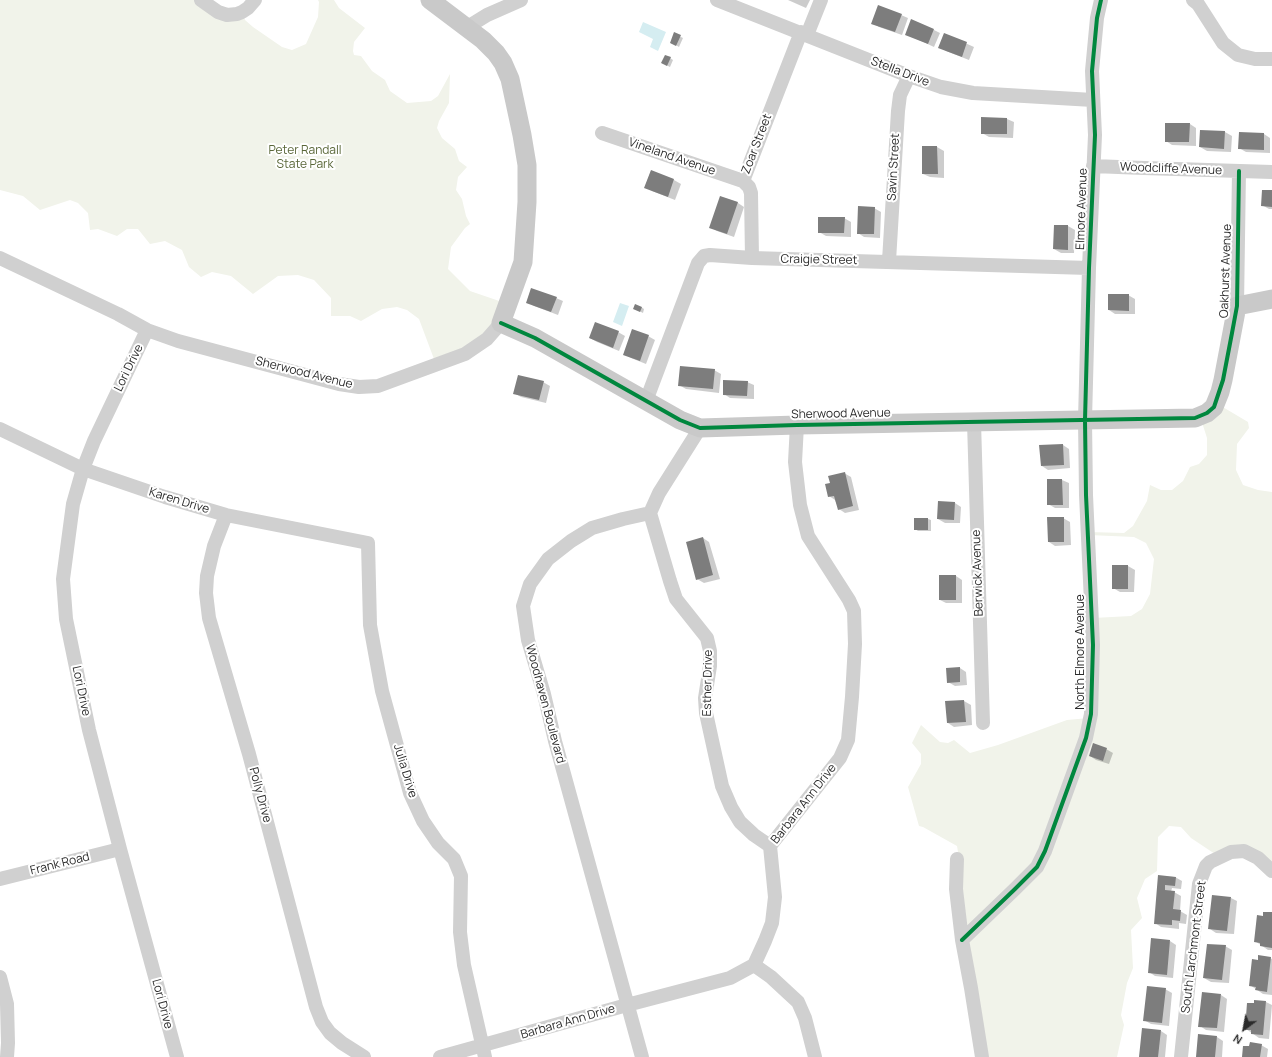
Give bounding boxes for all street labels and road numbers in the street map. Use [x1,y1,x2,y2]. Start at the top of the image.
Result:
street label: Stella Drive [869,54,931,90]
street label: Zoar Street [739,112,775,176]
street label: Savin Street [885,133,903,201]
street label: Vineland Avenue [627,135,717,179]
street label: Woodcliffe Avenue [1120,160,1222,178]
street label: Elmore Avenue [1073,168,1091,250]
street label: Oakhurst Avenue [1217,224,1235,318]
street label: Craigie Street [781,252,857,268]
street label: Lori Drive [111,342,147,394]
street label: Sherwood Avenue [254,354,354,392]
street label: Sherwood Avenue [791,406,891,422]
street label: Karen Drive [147,485,211,517]
street label: Berwick Avenue [969,529,987,617]
street label: North Elmore Avenue [1074,594,1088,710]
street label: Woodhaven Boulevard [522,643,568,765]
street label: Esther Drive [700,649,716,717]
street label: Lori Drive [69,665,93,717]
street label: Julia Drive [390,742,420,800]
street label: Barbara Ann Drive [768,761,840,847]
street label: Polly Drive [246,766,274,824]
street label: Frank Road [29,850,91,878]
street label: South Larchmont Street [1179,880,1209,1014]
street label: Lori Drive [148,978,176,1030]
street label: Barbara Ann Drive [519,1002,617,1042]

